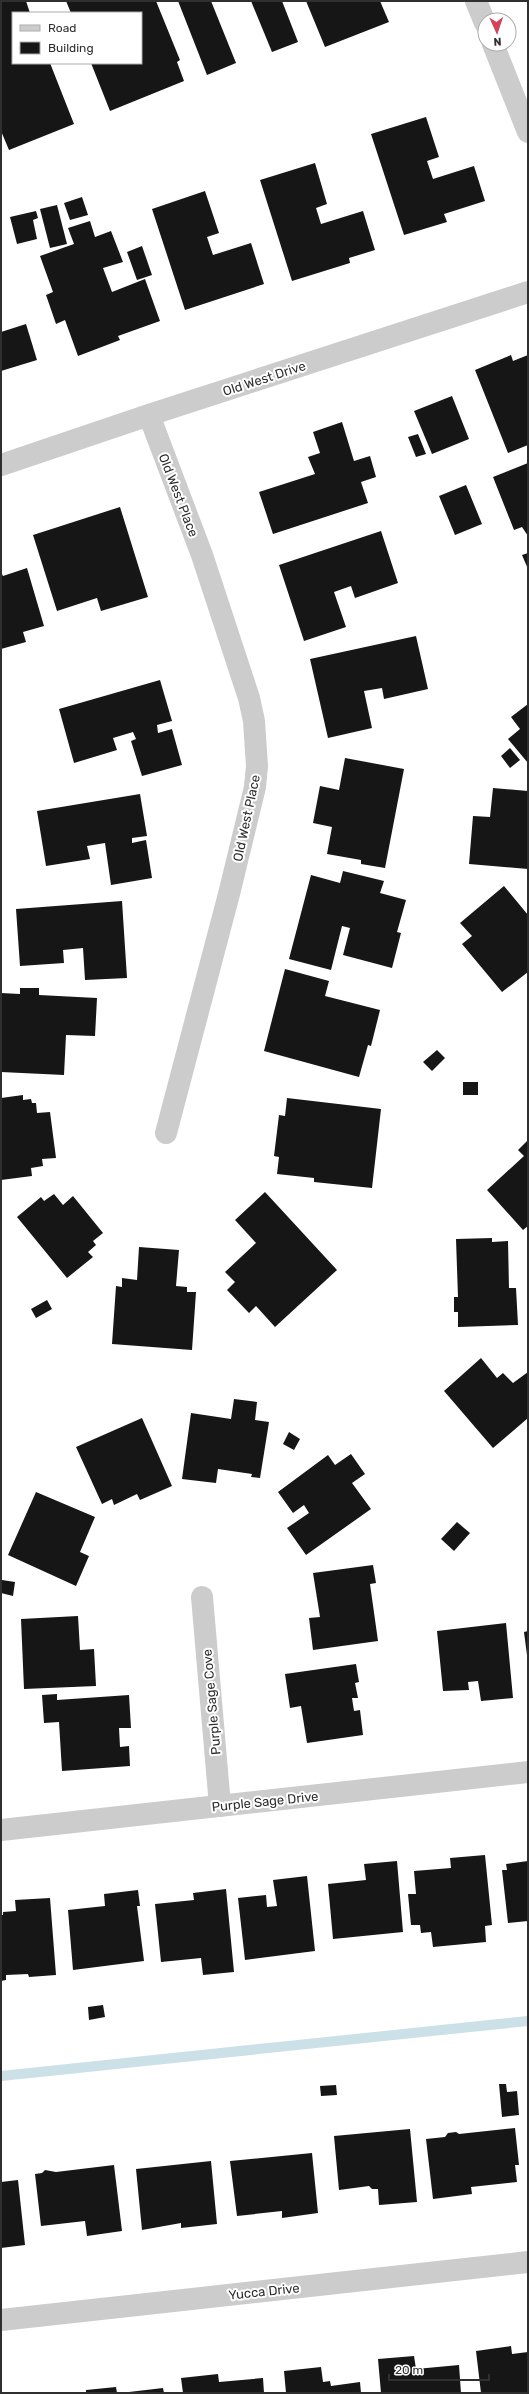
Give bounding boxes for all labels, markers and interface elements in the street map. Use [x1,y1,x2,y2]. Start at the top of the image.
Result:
legend [12,12,142,64]
north arrow [477,12,517,52]
text: Road [48,21,76,35]
text: N [493,35,502,48]
text: Building [48,41,94,55]
street label: Old West Drive [221,358,307,399]
street label: Old West Place [156,451,201,539]
street label: Old West Place [230,773,263,863]
street label: Purple Sage Cove [199,1648,225,1755]
street label: Purple Sage Drive [211,1788,319,1816]
street label: Yucca Drive [228,2280,300,2303]
scale bar [389,2356,489,2382]
text: 20 m [395,2363,423,2377]

